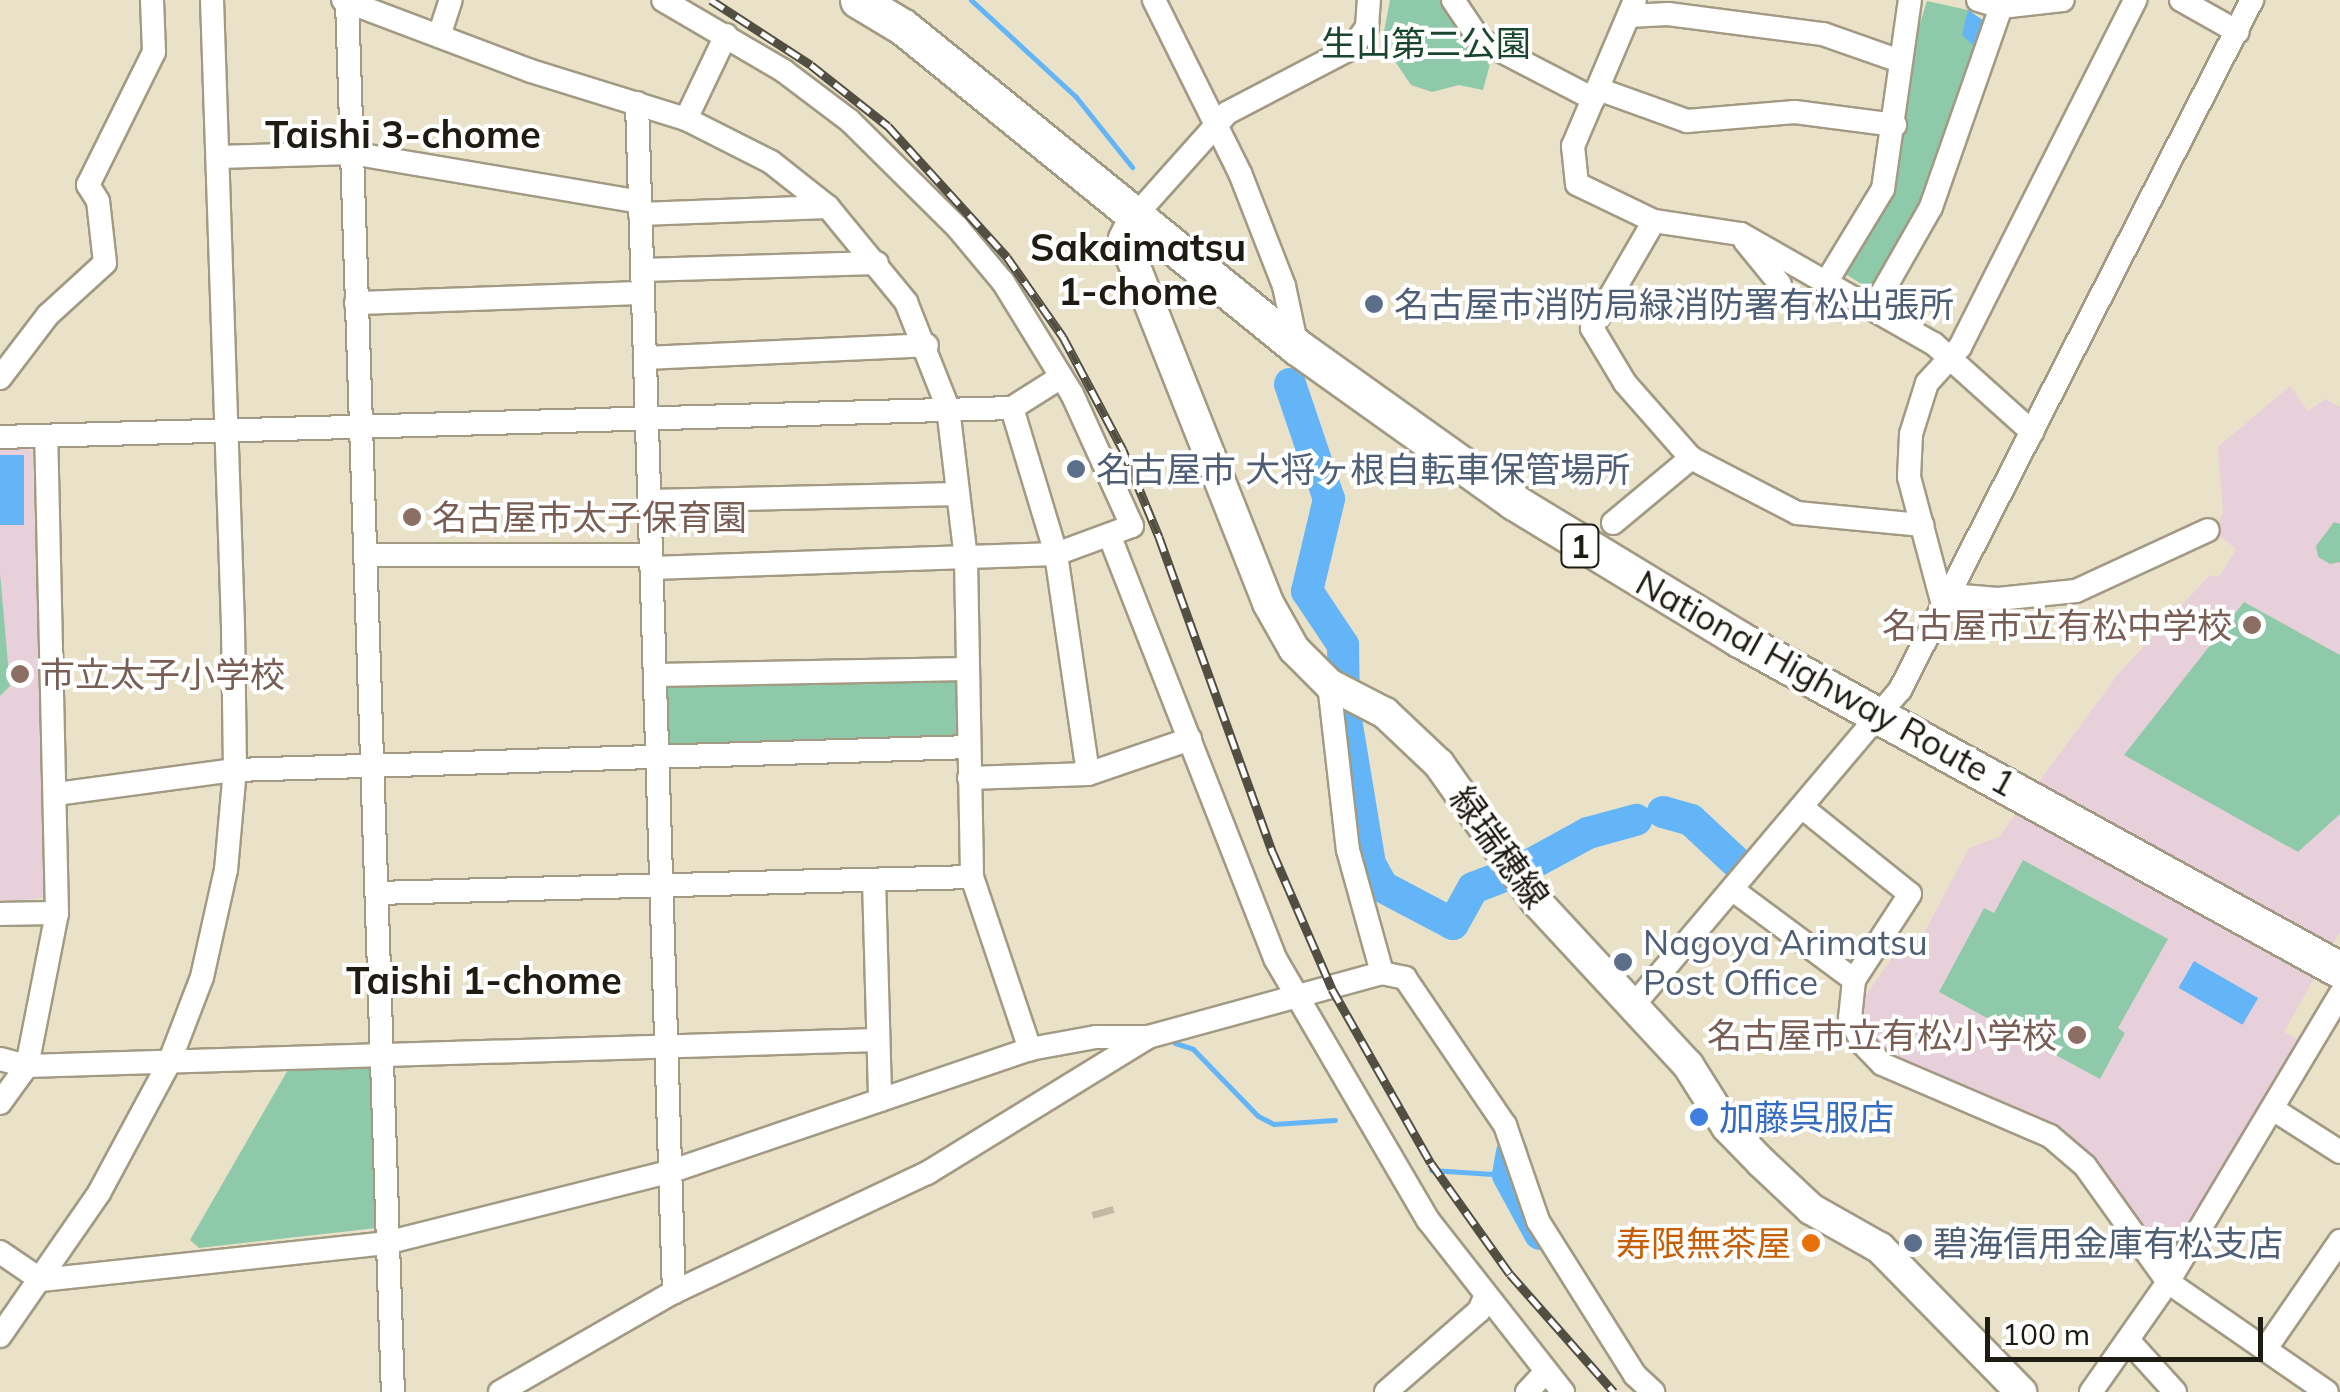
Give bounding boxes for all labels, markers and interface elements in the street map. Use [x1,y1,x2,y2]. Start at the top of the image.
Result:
park label: 生山第二公園 [1321,22,1531,64]
district label: Taishi 3-chome [265,112,541,158]
district label: Sakaimatsu 1-chome [1030,225,1246,314]
place label: 名古屋市消防局緑消防署有松出張所 [1394,283,1954,325]
marker: 名古屋市消防局緑消防署有松出張所 [1363,293,1385,315]
place label: 名古屋市 大将ヶ根自転車保管場所 [1096,448,1630,490]
marker: 名古屋市 大将ヶ根自転車保管場所 [1065,458,1087,480]
place label: 名古屋市太子保育園 [432,496,747,538]
marker: 名古屋市太子保育園 [401,506,423,528]
road number: 1 [1560,519,1600,573]
street label: National Highway Route 1 [1629,561,2023,805]
place label: 名古屋市立有松中学校 [1882,604,2232,646]
marker: 名古屋市立有松中学校 [2241,614,2263,636]
place label: 市立太子小学校 [40,653,285,695]
marker: 市立太子小学校 [9,663,31,685]
street label: 緑瑞穂線 [1442,778,1558,916]
place label: Nagoya Arimatsu Post Office [1643,921,1928,1003]
marker: Nagoya Arimatsu Post Office [1612,951,1634,973]
district label: Taishi 1-chome [346,958,622,1004]
place label: 名古屋市立有松小学校 [1707,1014,2057,1056]
marker: 名古屋市立有松小学校 [2066,1024,2088,1046]
place label: 加藤呉服店 [1719,1096,1894,1138]
marker: 加藤呉服店 [1688,1106,1710,1128]
place label: 寿限無茶屋 [1616,1222,1791,1264]
place label: 碧海信用金庫有松支店 [1933,1222,2283,1264]
marker: 寿限無茶屋 [1800,1232,1822,1254]
marker: 碧海信用金庫有松支店 [1902,1232,1924,1254]
scale bar [1990,1297,2268,1359]
text: 100 m [2002,1315,2090,1353]

